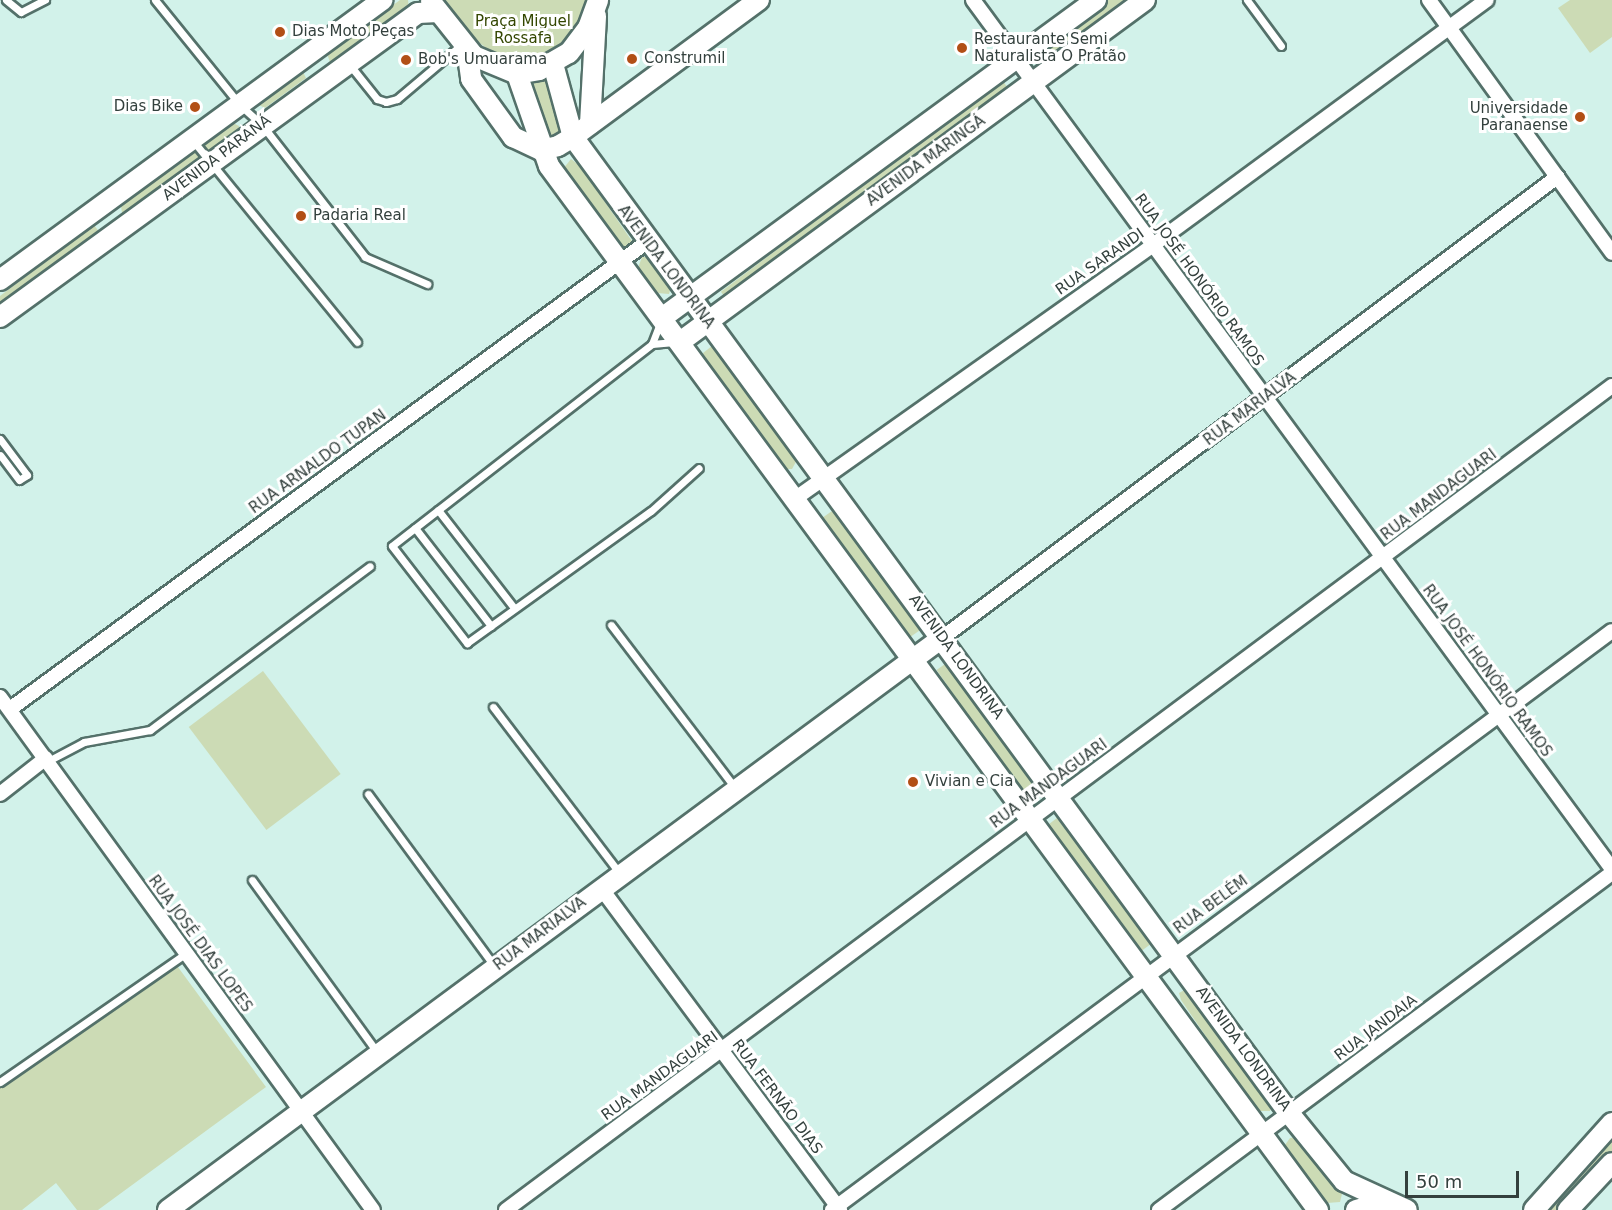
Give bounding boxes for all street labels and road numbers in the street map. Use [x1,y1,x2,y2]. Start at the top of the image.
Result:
street label: AVENIDA PARANÁ [159,111,275,205]
street label: AVENIDA MARINGÁ [863,112,989,210]
street label: RUA JOSÉ HONÓRIO RAMOS [1130,190,1268,370]
street label: AVENIDA LONDRINA [614,202,718,332]
street label: RUA SARANDI [1052,225,1148,299]
street label: RUA MARIALVA [1200,368,1300,450]
street label: RUA ARNALDO TUPAN [246,406,390,518]
street label: RUA MANDAGUARI [1378,446,1500,544]
street label: RUA JOSÉ HONÓRIO RAMOS [1418,581,1556,761]
street label: AVENIDA LONDRINA [905,591,1007,723]
street label: RUA MANDAGUARI [987,736,1111,832]
street label: RUA JOSÉ DIAS LOPES [144,872,256,1016]
street label: RUA BELÉM [1171,872,1251,938]
street label: RUA MARIALVA [490,893,590,975]
street label: AVENIDA LONDRINA [1192,983,1294,1115]
street label: RUA JANDAIA [1331,991,1421,1065]
street label: RUA MANDAGUARI [598,1028,722,1124]
street label: RUA FERNÃO DIAS [728,1036,826,1158]

